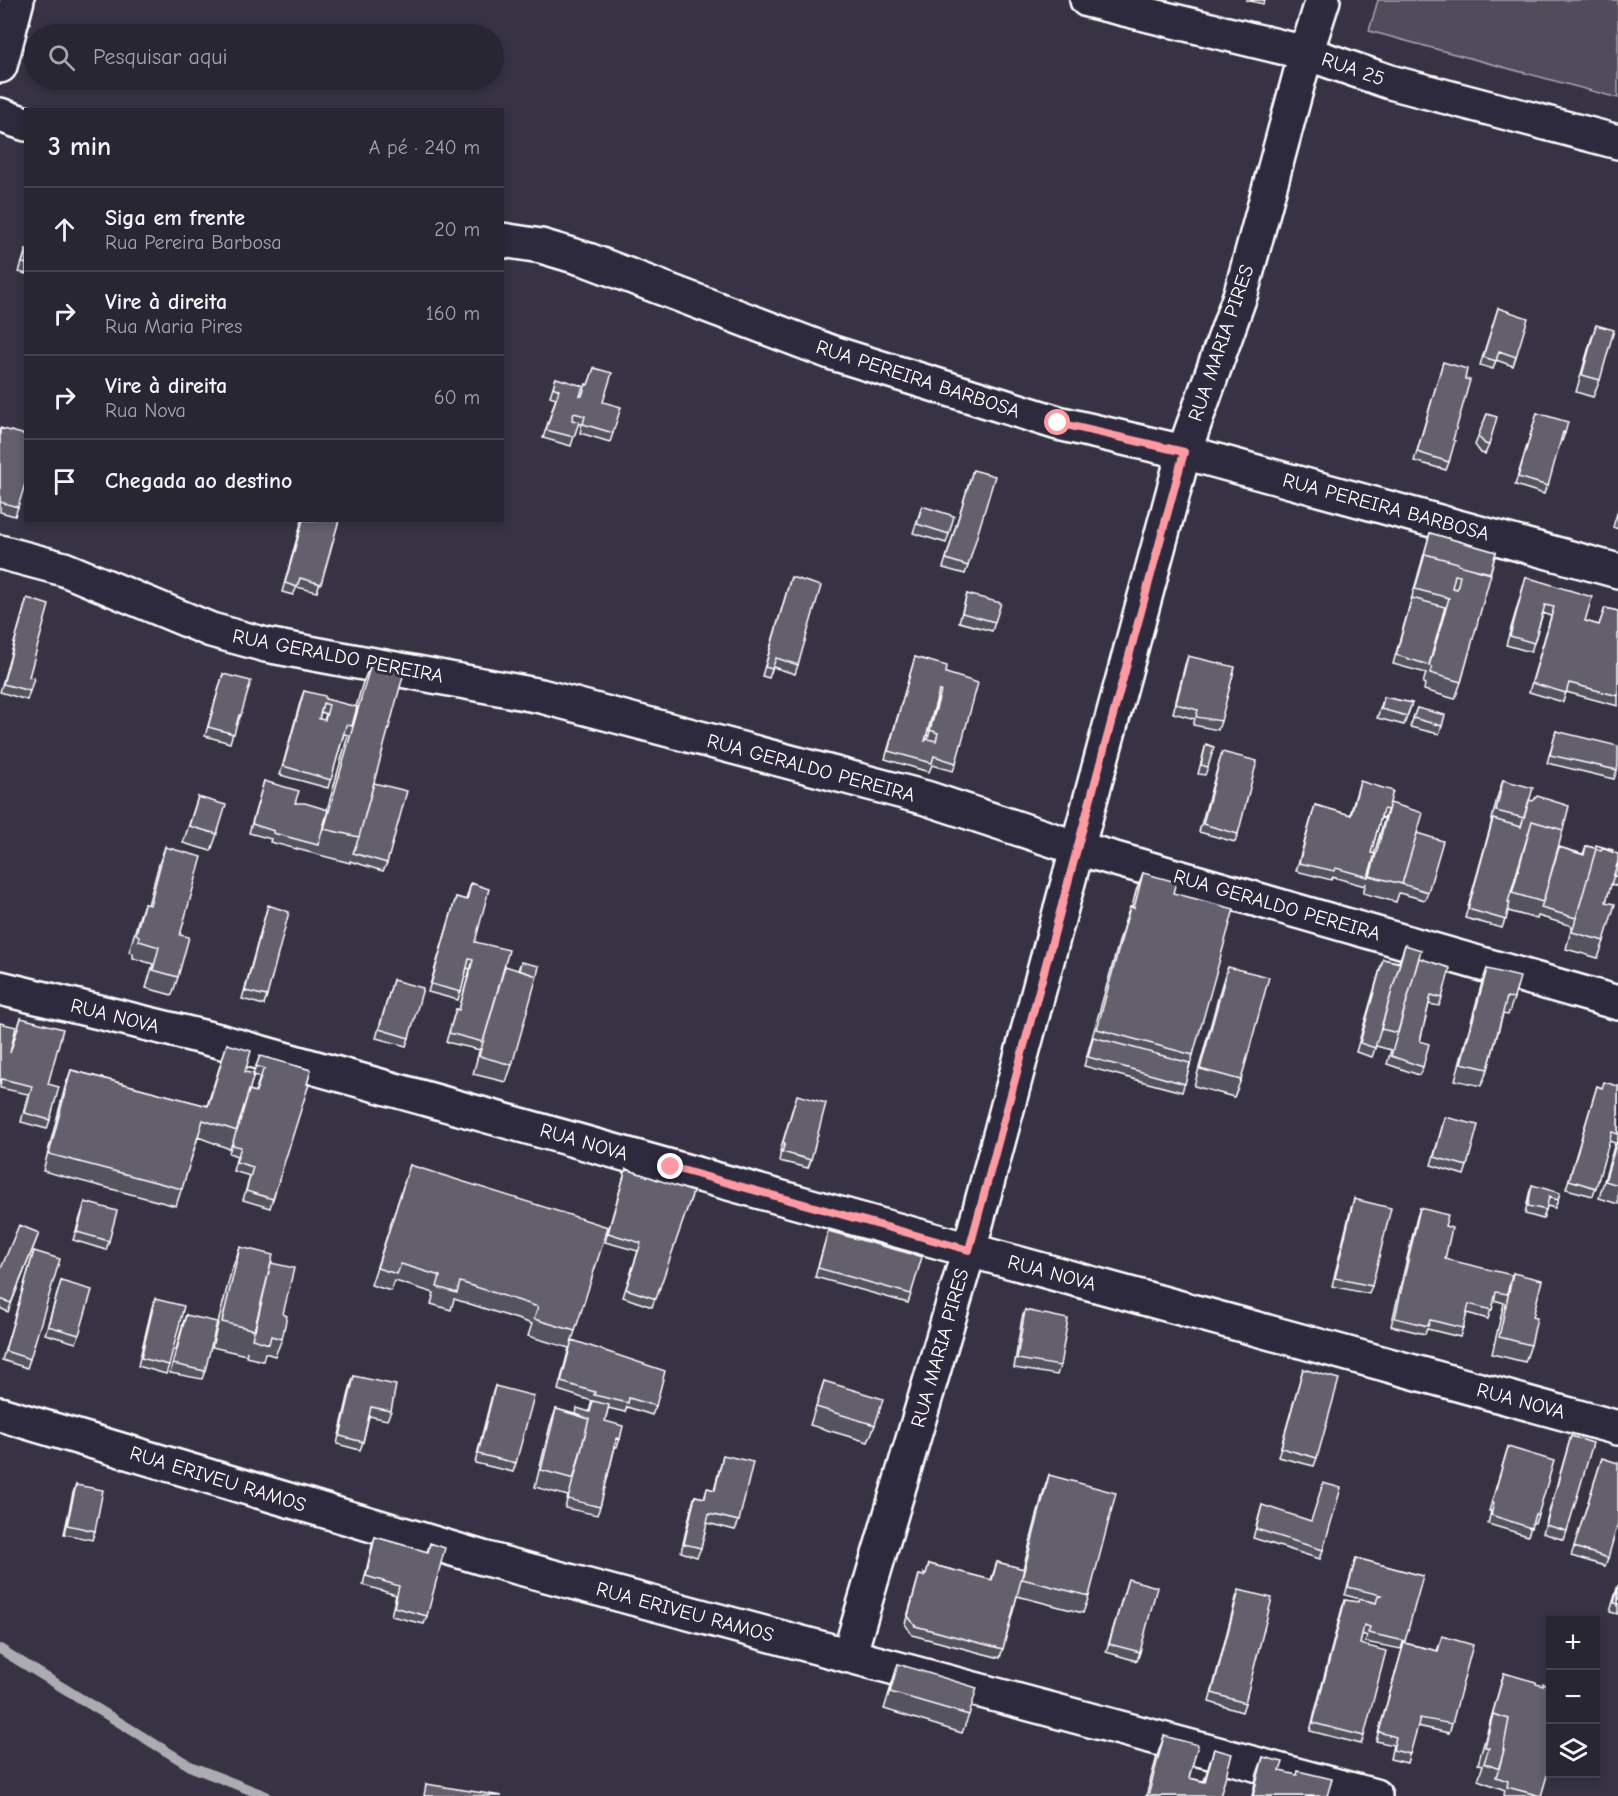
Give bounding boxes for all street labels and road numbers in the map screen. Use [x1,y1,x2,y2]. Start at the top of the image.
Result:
street label: RUA 25 [1319,48,1387,90]
street label: RUA MARIA PIRES [1183,262,1259,424]
street label: RUA PEREIRA BARBOSA [813,335,1023,423]
street label: RUA PEREIRA BARBOSA [1280,468,1492,546]
street label: RUA GERALDO PEREIRA [231,624,446,688]
street label: RUA GERALDO PEREIRA [704,729,918,807]
street label: RUA GERALDO PEREIRA [1171,864,1384,946]
street label: RUA NOVA [68,994,162,1038]
street label: RUA NOVA [537,1118,631,1166]
street label: RUA NOVA [1005,1250,1099,1296]
street label: RUA MARIA PIRES [906,1266,974,1430]
street label: RUA NOVA [1474,1378,1568,1424]
street label: RUA ERIVEU RAMOS [127,1441,309,1517]
street label: RUA ERIVEU RAMOS [594,1577,776,1647]

